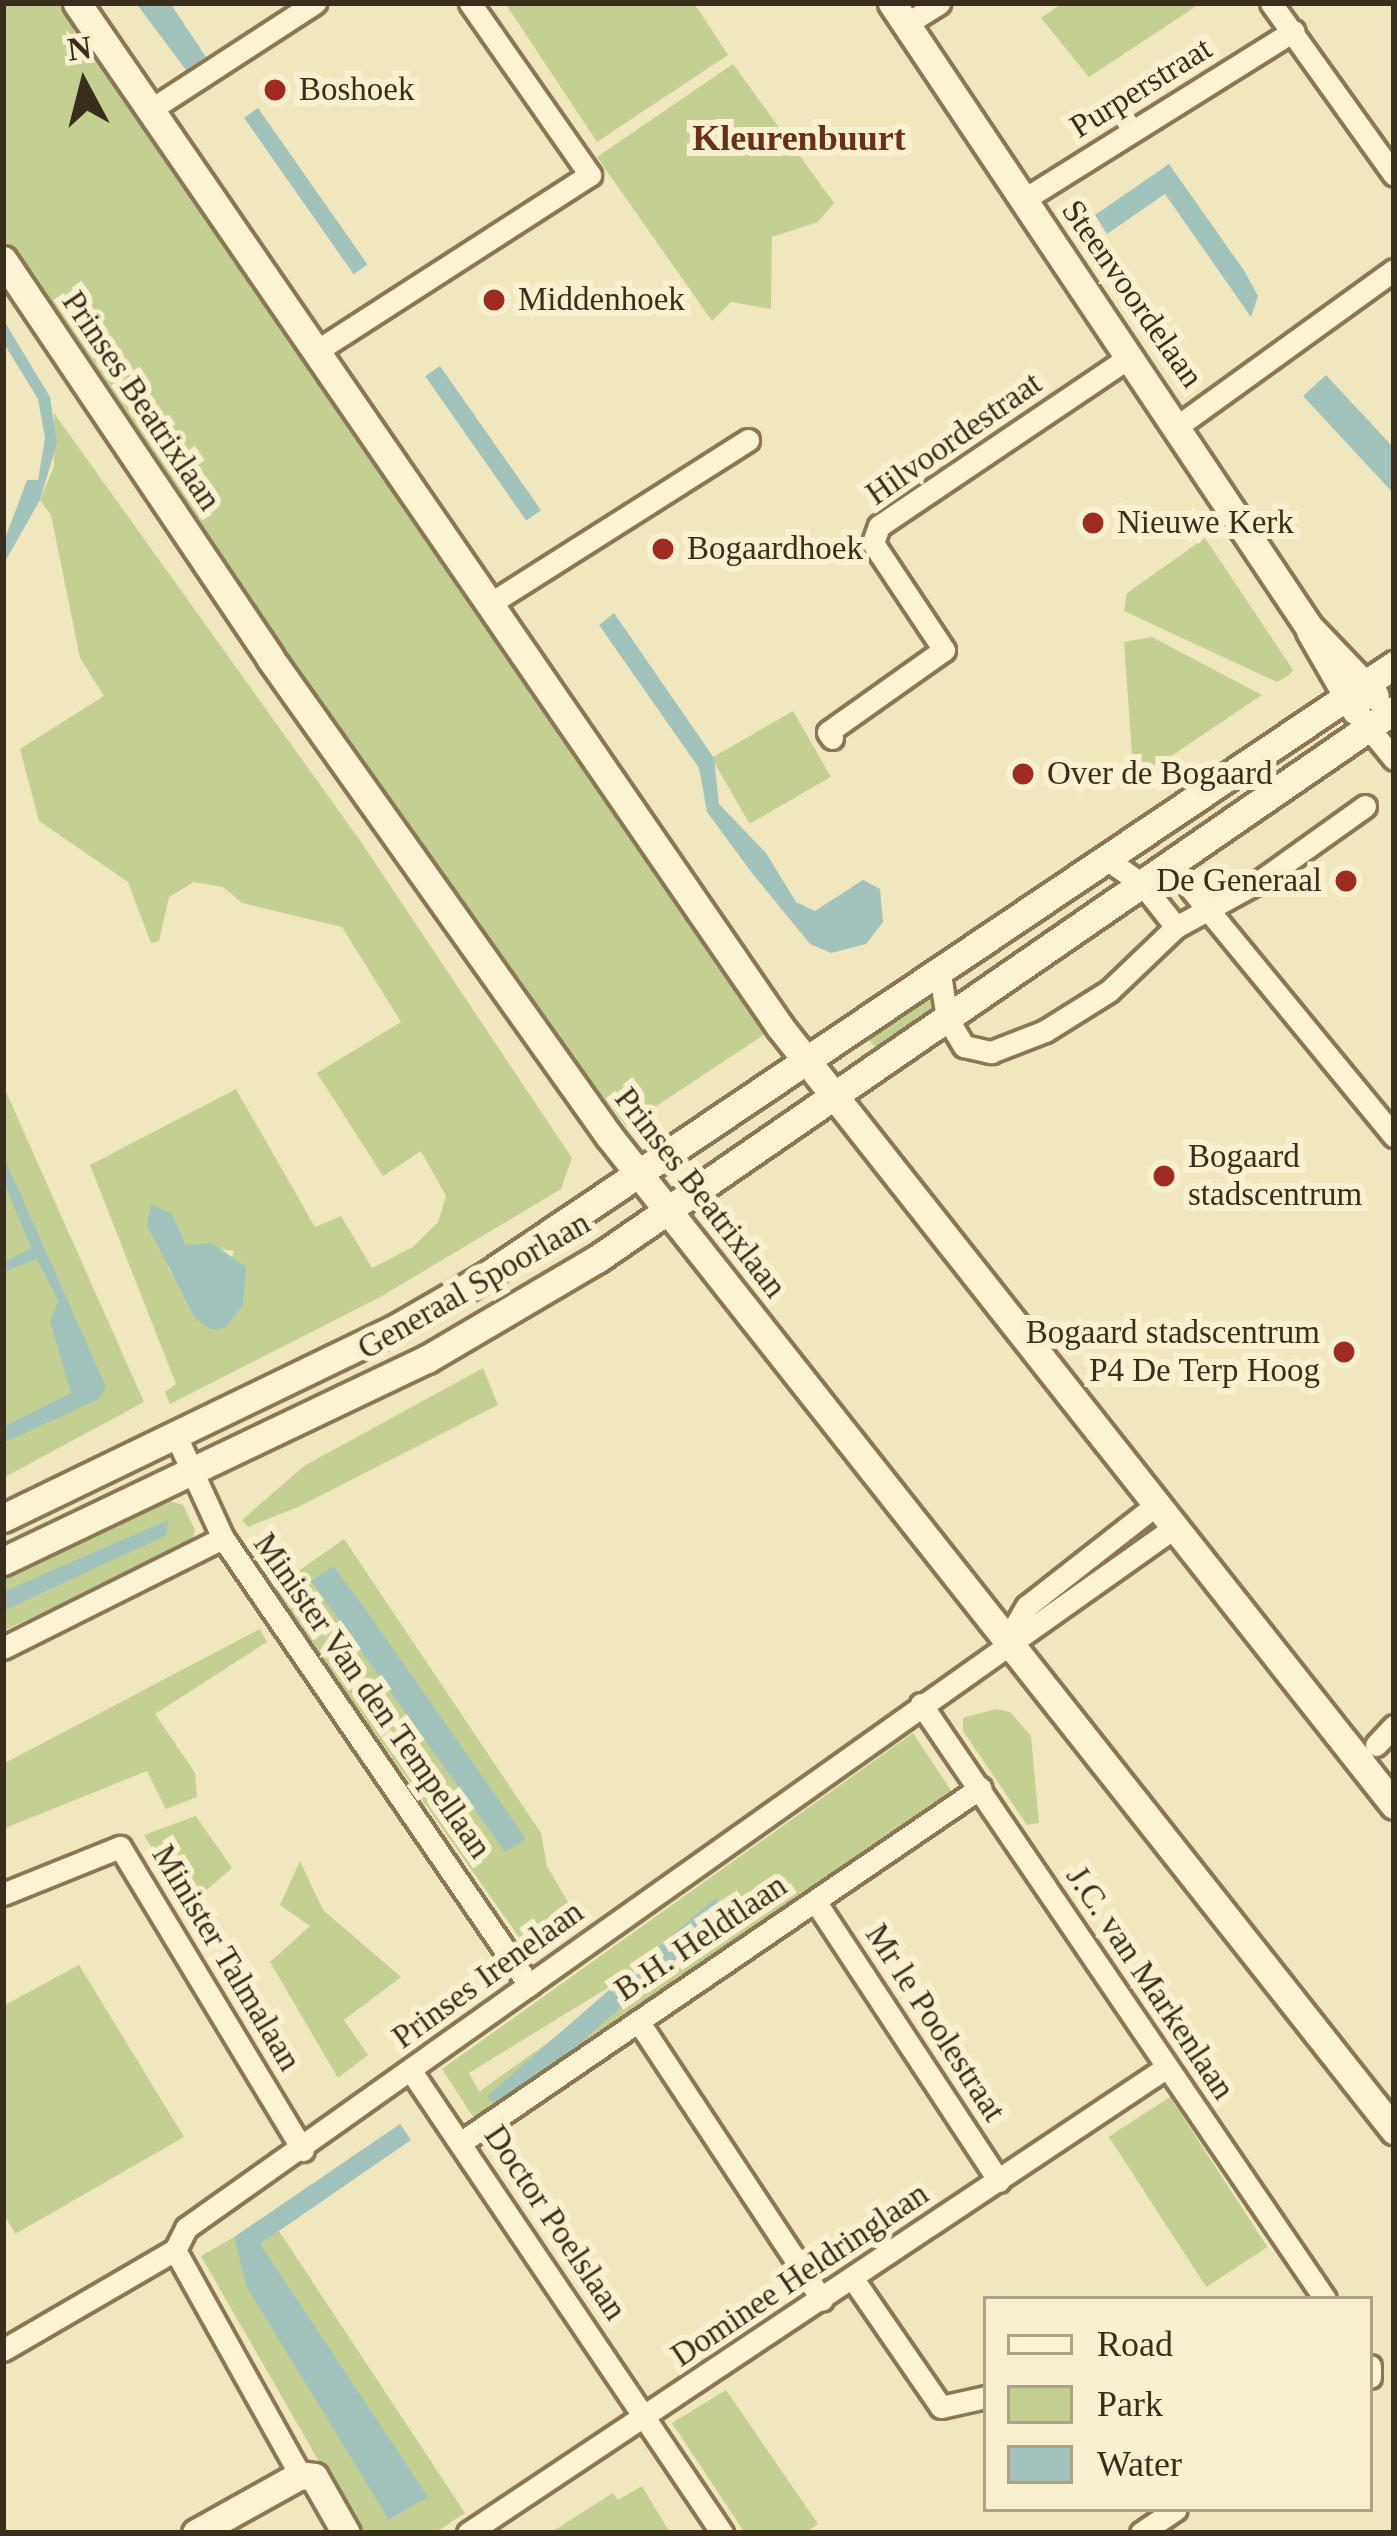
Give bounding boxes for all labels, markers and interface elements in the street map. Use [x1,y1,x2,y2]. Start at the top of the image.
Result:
north arrow [24,24,144,144]
text: N [66,29,94,68]
street label: Purperstraat [1063,29,1219,147]
place label: Boshoek [299,70,415,110]
marker: Boshoek [262,77,288,103]
district label: Kleurenbuurt [692,117,906,161]
street label: Steenvoordelaan [1053,193,1211,395]
place label: Middenhoek [518,280,685,320]
street label: Prinses Beatrixlaan [53,284,229,518]
marker: Middenhoek [481,287,507,313]
street label: Hilvoordestraat [859,364,1049,514]
place label: Nieuwe Kerk [1117,503,1294,543]
marker: Nieuwe Kerk [1080,510,1106,536]
place label: Bogaardhoek [687,529,863,569]
marker: Bogaardhoek [650,536,676,562]
place label: Over de Bogaard [1047,754,1272,794]
marker: Over de Bogaard [1010,761,1036,787]
place label: De Generaal [1156,861,1322,901]
marker: De Generaal [1333,868,1359,894]
street label: Prinses Beatrixlaan [606,1080,794,1306]
place label: Bogaard stadscentrum [1188,1137,1362,1215]
marker: Bogaard stadscentrum [1151,1163,1177,1189]
street label: Generaal Spoorlaan [351,1204,597,1368]
place label: Bogaard stadscentrum P4 De Terp Hoog [1026,1313,1320,1391]
marker: Bogaard stadscentrum P4 De Terp Hoog [1331,1339,1357,1365]
street label: Minister Van den Tempellaan [244,1525,500,1867]
street label: Minister Talmalaan [143,1838,309,2078]
street label: J.C. van Markenlaan [1057,1859,1243,2107]
street label: B.H. Heldtlaan [607,1866,795,2010]
street label: Prinses Irenelaan [385,1892,591,2058]
street label: Mr le Poolestraat [857,1917,1013,2129]
street label: Doctor Poelslaan [475,2118,635,2328]
street label: Dominee Heldringlaan [664,2174,936,2376]
legend [983,2296,1373,2512]
text: Road [1097,2324,1173,2364]
text: Park [1097,2384,1163,2424]
text: Water [1097,2444,1182,2484]

